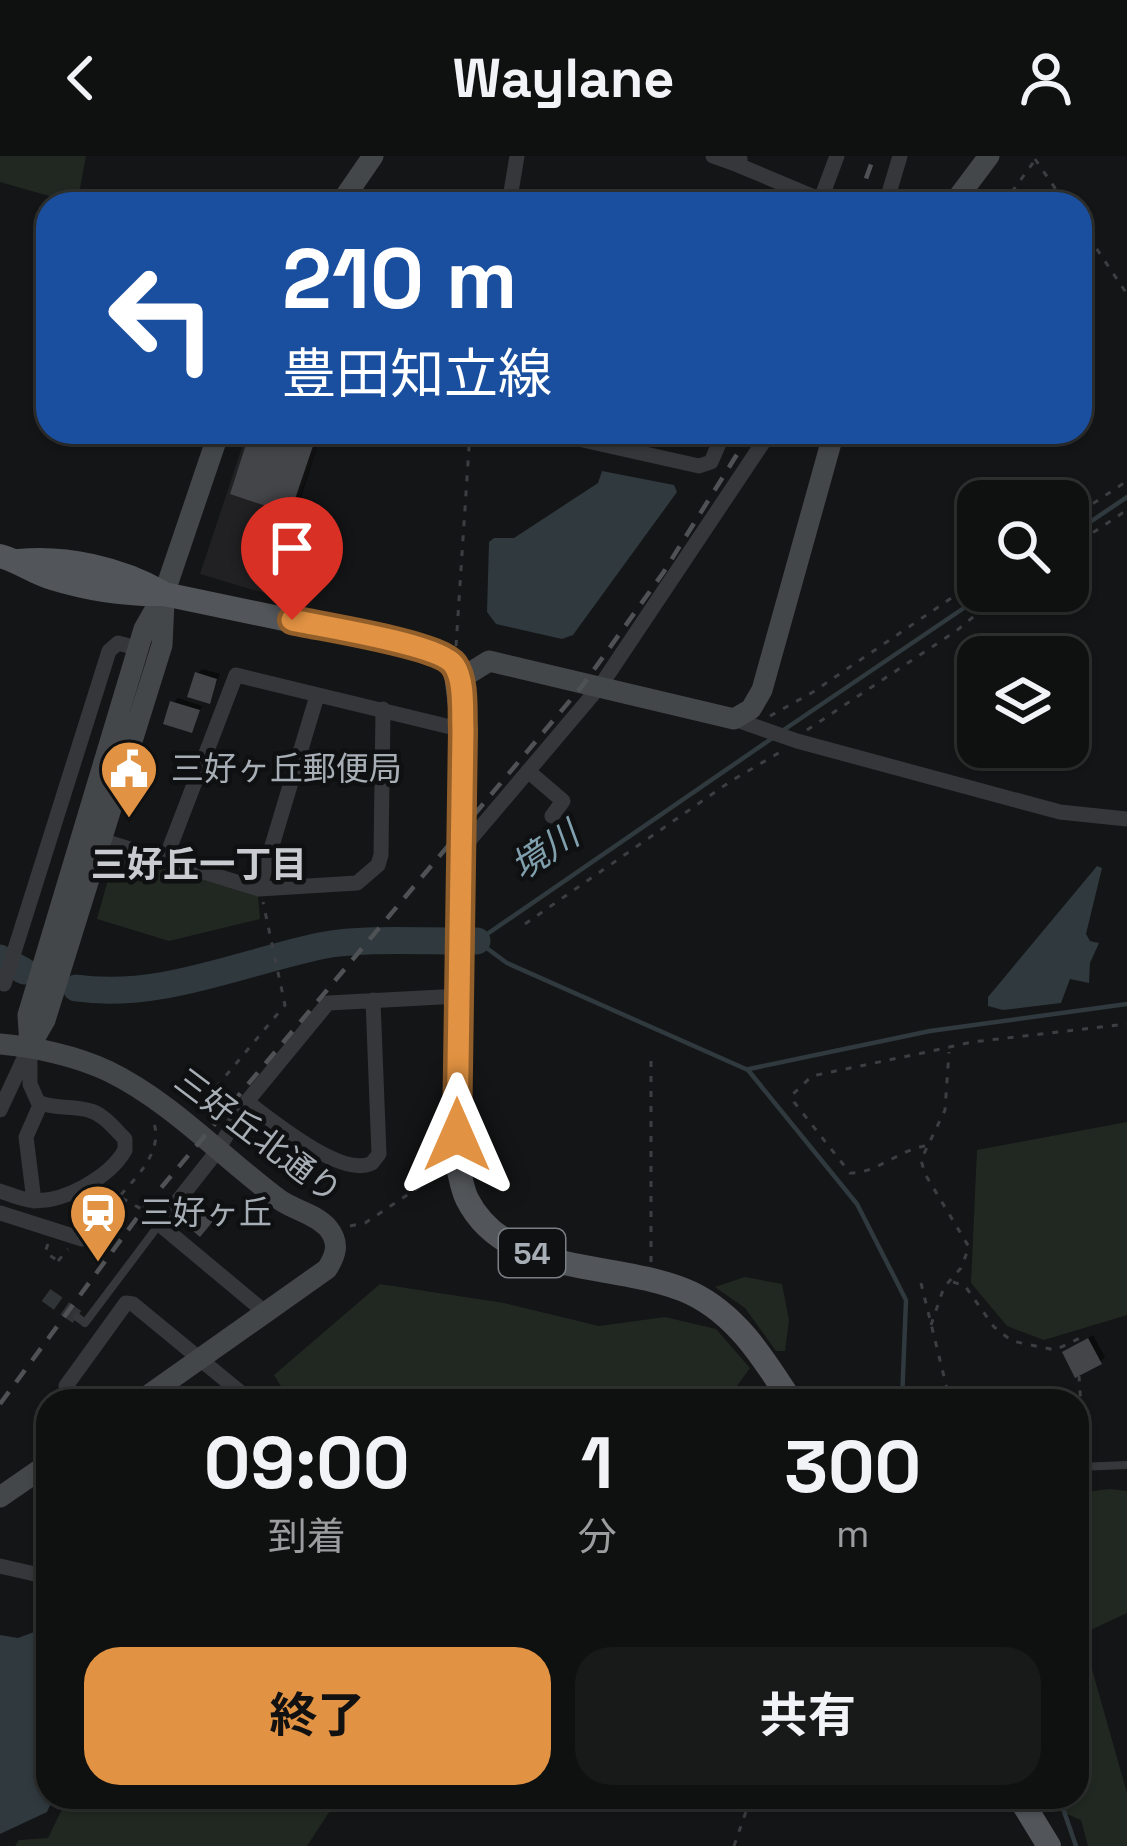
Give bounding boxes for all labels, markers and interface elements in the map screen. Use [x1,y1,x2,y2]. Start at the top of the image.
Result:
text: Waylane [453,44,674,113]
icon: back [48,45,114,111]
icon: person [1013,45,1079,111]
text: 210 m [282,225,517,333]
icon: left [84,240,240,396]
text: 豊田知立線 [282,340,552,409]
map controls [957,480,1089,768]
button: search [957,480,1089,612]
pin [241,497,343,620]
icon: arrive [259,515,325,581]
button: layers [957,636,1089,768]
public building icon: 三好ヶ丘郵便局 [98,738,160,820]
place label: 三好ヶ丘郵便局 [171,748,402,790]
water label: 境川 [502,810,591,890]
district label: 三好丘一丁目 [91,842,307,888]
street label: 三好丘北通り [166,1060,350,1212]
position arrow [394,1072,520,1198]
station icon: 三好ヶ丘 [67,1182,129,1264]
place label: 三好ヶ丘 [140,1192,272,1234]
road number: 54 [499,1229,565,1277]
text: 09:00 [204,1417,410,1509]
text: 1 [581,1417,613,1509]
text: 300 [784,1421,921,1513]
text: m [836,1509,869,1558]
text: 到着 [268,1512,346,1561]
text: 分 [577,1512,616,1561]
button: 終了 [84,1647,551,1785]
button: 共有 [575,1647,1041,1785]

